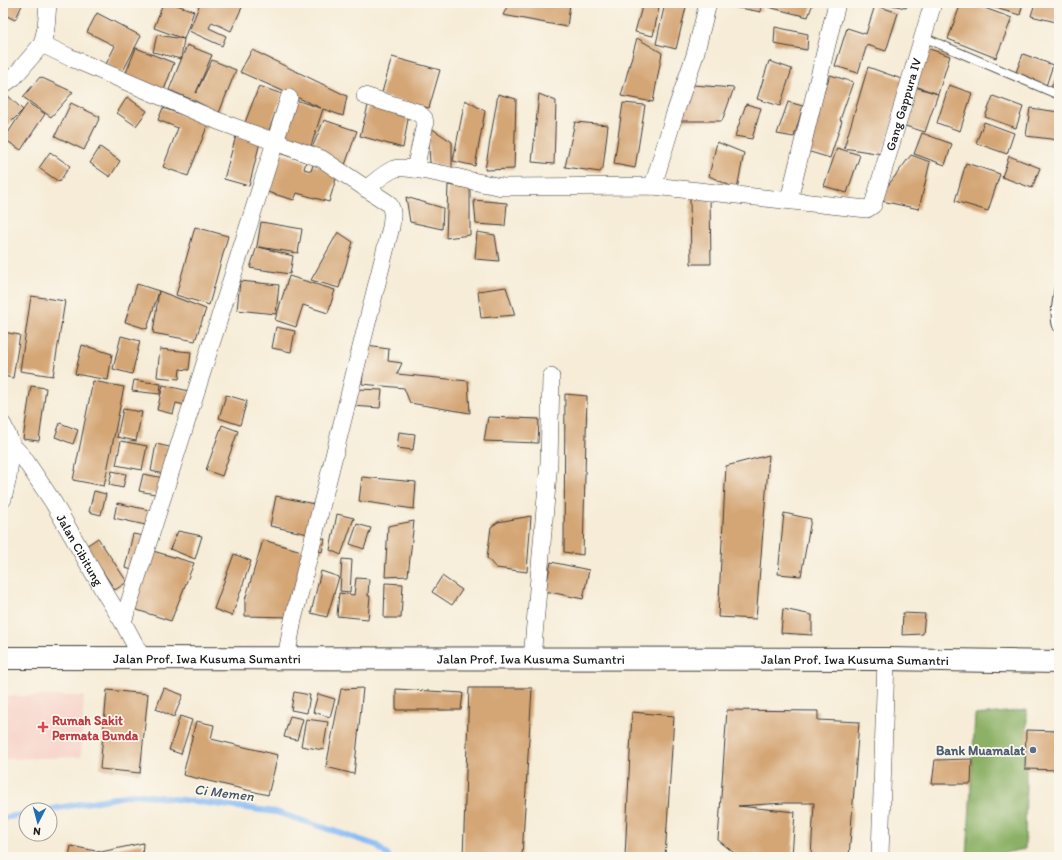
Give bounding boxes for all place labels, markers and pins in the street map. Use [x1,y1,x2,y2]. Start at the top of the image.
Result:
place label: Rumah Sakit Permata Bunda [52,713,139,743]
marker: Rumah Sakit Permata Bunda [37,721,49,733]
place label: Bank Muamalat [936,743,1025,758]
marker: Bank Muamalat [1028,745,1038,755]

